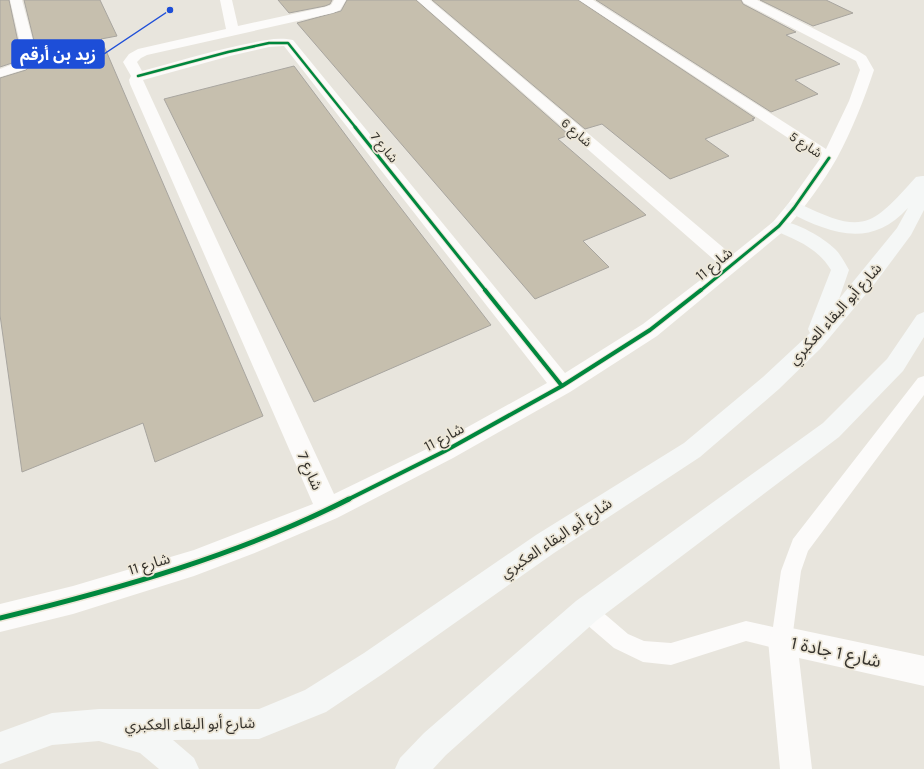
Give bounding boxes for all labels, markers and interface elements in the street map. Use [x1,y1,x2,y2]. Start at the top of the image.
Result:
callout: زيد بن أرقم [12,40,104,68]
text: زيد بن أرقم [20,45,96,67]
street label: شارع 6 [556,115,595,152]
street label: شارع 5 [785,128,825,163]
street label: شارع 7 [366,129,401,167]
street label: شارع 11 [692,243,738,287]
street label: شارع أبو البقاء العكبري [785,259,888,371]
street label: شارع 11 [421,419,469,458]
street label: شارع 7 [291,449,326,494]
street label: شارع أبو البقاء العكبري [497,494,617,584]
street label: شارع 11 [126,549,173,582]
street label: شارع 1 جادة 1 [788,632,883,675]
street label: شارع أبو البقاء العكبري [125,714,256,737]

